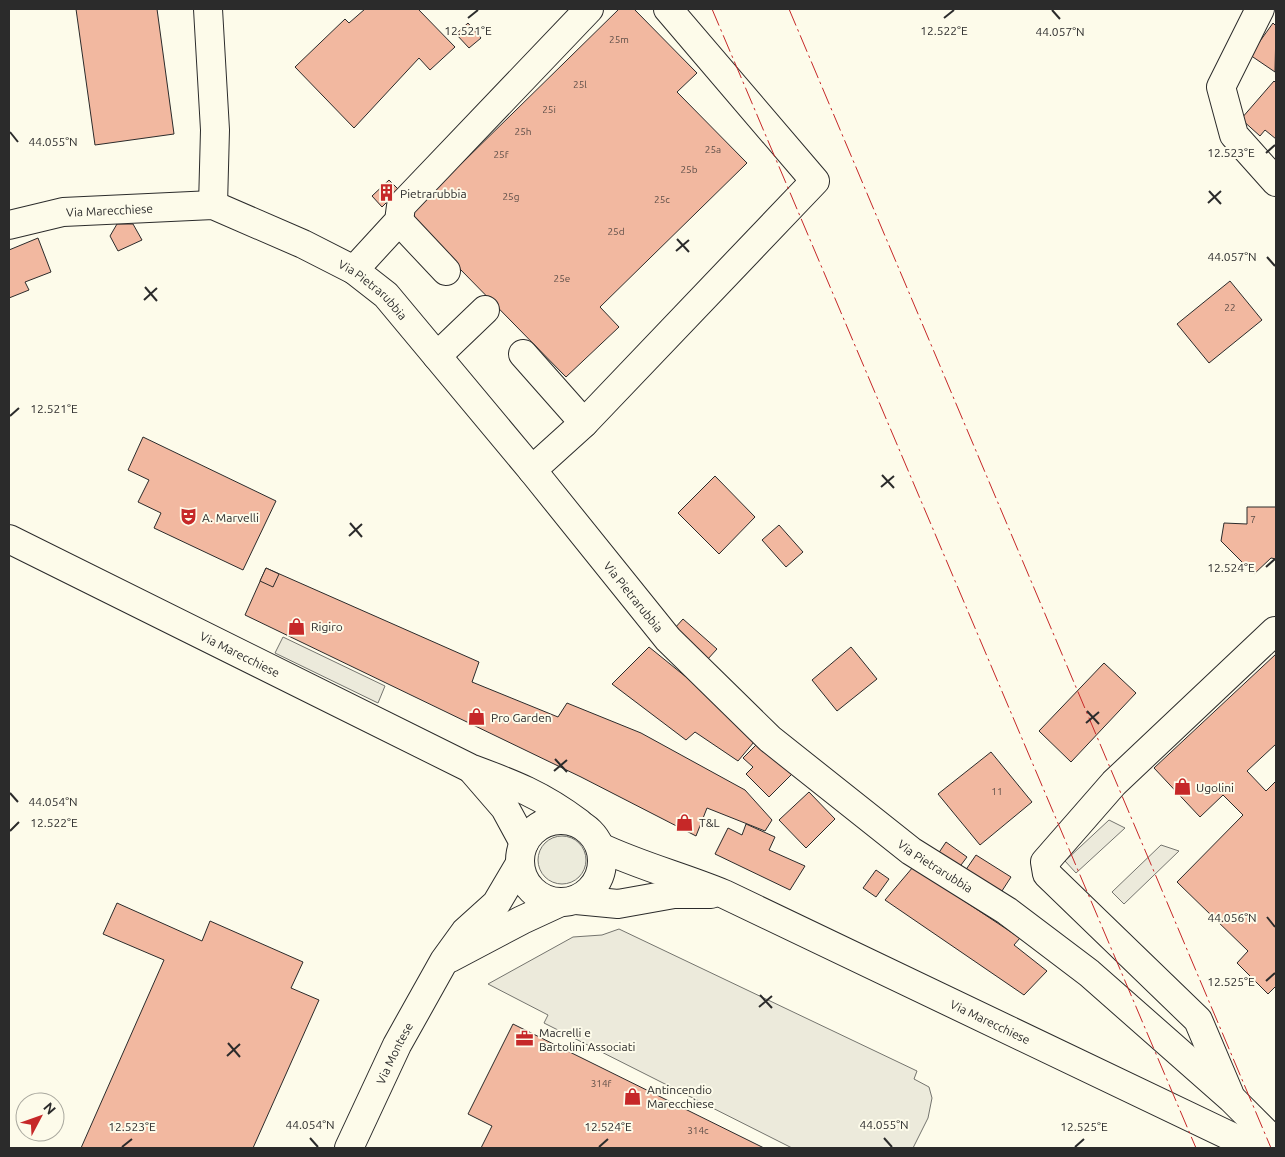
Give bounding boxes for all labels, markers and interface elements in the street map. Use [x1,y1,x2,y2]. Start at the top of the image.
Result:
text: 12.521°E [444,24,492,37]
text: 12.522°E [920,24,968,37]
text: 44.057°N [1035,25,1085,38]
house number: 25m [609,34,629,45]
house number: 25l [573,79,587,90]
house number: 25i [542,104,556,115]
house number: 25h [515,126,532,137]
text: 44.055°N [28,135,78,148]
house number: 25a [705,144,721,155]
text: 12.523°E [1207,146,1255,159]
house number: 25f [493,149,509,160]
house number: 25b [680,164,698,175]
building icon: Pietrarubbia [376,183,396,203]
place label: Pietrarubbia [400,187,467,200]
house number: 25g [502,191,520,202]
house number: 25c [654,194,670,205]
street label: Via Marecchiese [66,201,153,218]
house number: 25d [607,226,625,237]
text: 44.057°N [1207,250,1257,263]
street label: Via Pietrarubbia [336,257,410,322]
house number: 25e [554,273,570,284]
house number: 22 [1224,302,1236,313]
text: 12.521°E [30,402,78,415]
theatre icon: A. Marvelli [178,507,198,527]
place label: A. Marvelli [202,511,259,524]
house number: 7 [1250,514,1256,525]
street label: Via Pietrarubbia [602,559,666,634]
text: 12.524°E [1207,561,1255,574]
shop icon: Rigiro [287,616,307,636]
place label: Rigiro [311,620,343,633]
street label: Via Marecchiese [198,629,282,679]
shop icon: Pro Garden [467,707,487,727]
place label: Pro Garden [491,711,552,724]
shop icon: Ugolini [1172,777,1192,797]
place label: Ugolini [1196,781,1234,794]
house number: 11 [991,786,1003,797]
text: 44.054°N [28,795,78,808]
shop icon: T&L [675,812,695,832]
text: 12.522°E [30,816,78,829]
place label: T&L [699,816,720,829]
street label: Via Pietrarubbia [895,837,975,895]
text: 44.056°N [1207,911,1257,924]
text: 12.525°E [1207,975,1255,988]
street label: Via Marecchiese [948,997,1032,1046]
street label: Via Montese [373,1020,415,1086]
place label: Macrelli e Bartolini Associati [539,1026,635,1053]
office icon: Macrelli e Bartolini Associati [515,1029,535,1049]
house number: 314f [591,1078,612,1089]
place label: Antincendio Marecchiese [647,1083,714,1110]
shop icon: Antincendio Marecchiese [623,1086,643,1106]
north arrow [15,1092,65,1142]
text: N [40,1099,59,1118]
text: 44.054°N [285,1118,335,1131]
text: 44.055°N [859,1118,909,1131]
text: 12.523°E [108,1120,156,1133]
text: 12.524°E [584,1120,632,1133]
text: 12.525°E [1060,1120,1108,1133]
house number: 314c [687,1125,709,1136]

